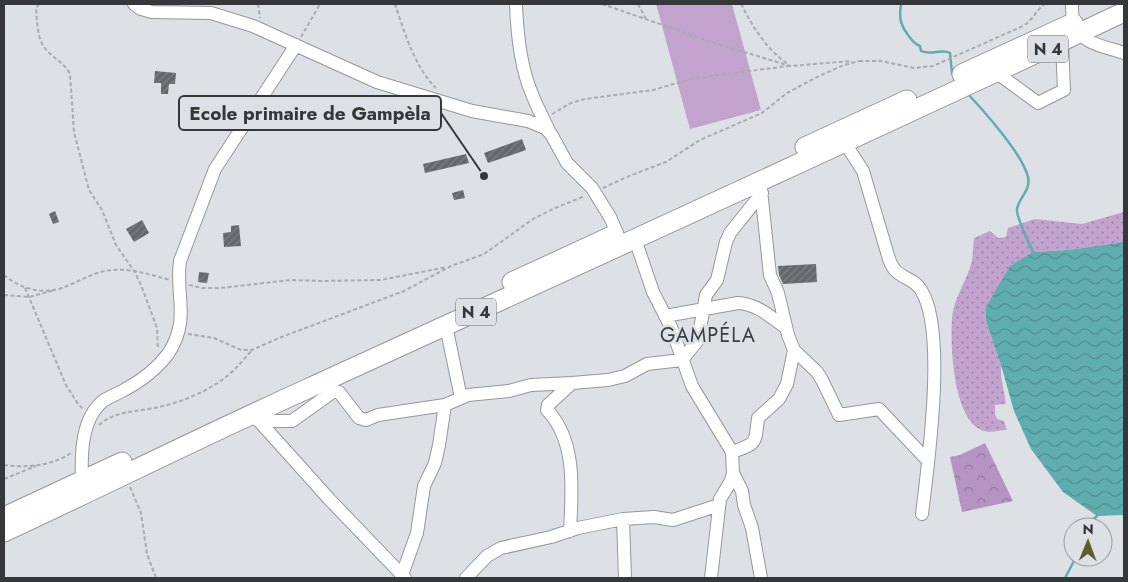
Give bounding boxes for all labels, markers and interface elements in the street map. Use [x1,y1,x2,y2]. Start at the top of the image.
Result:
road number: N 4 [1028,36,1068,62]
callout: Ecole primaire de Gampèla [179,96,441,130]
text: Ecole primaire de Gampèla [189,100,431,127]
road number: N 4 [456,298,496,326]
district label: GAMPÉLA [660,321,756,350]
north arrow [1063,517,1113,567]
text: N [1082,519,1094,539]

